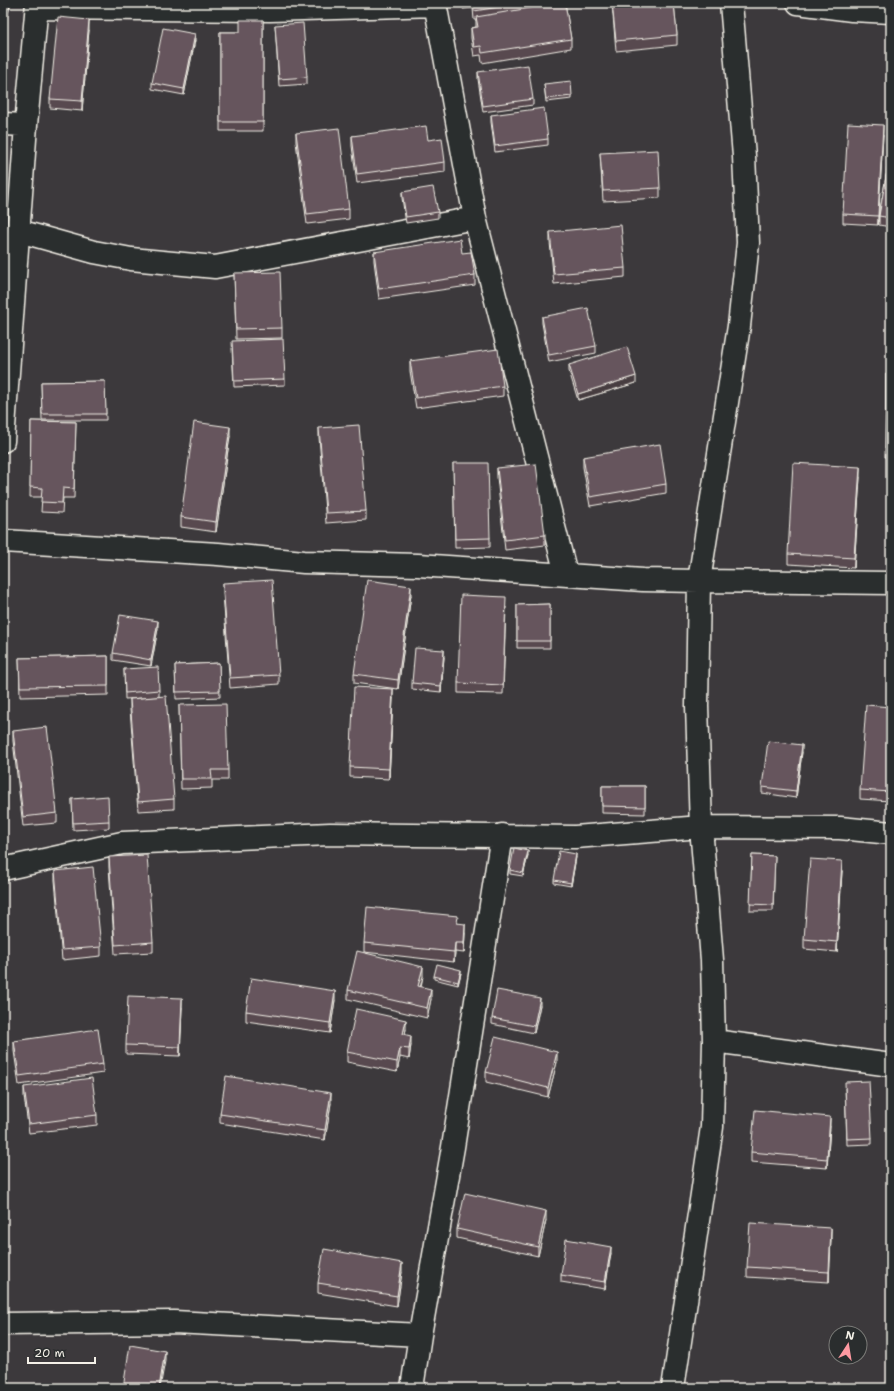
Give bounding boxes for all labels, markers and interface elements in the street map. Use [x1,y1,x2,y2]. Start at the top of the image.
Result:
north arrow [828,1325,868,1365]
text: N [844,1327,856,1344]
scale bar [28,1339,95,1365]
text: 20 m [34,1345,65,1361]

